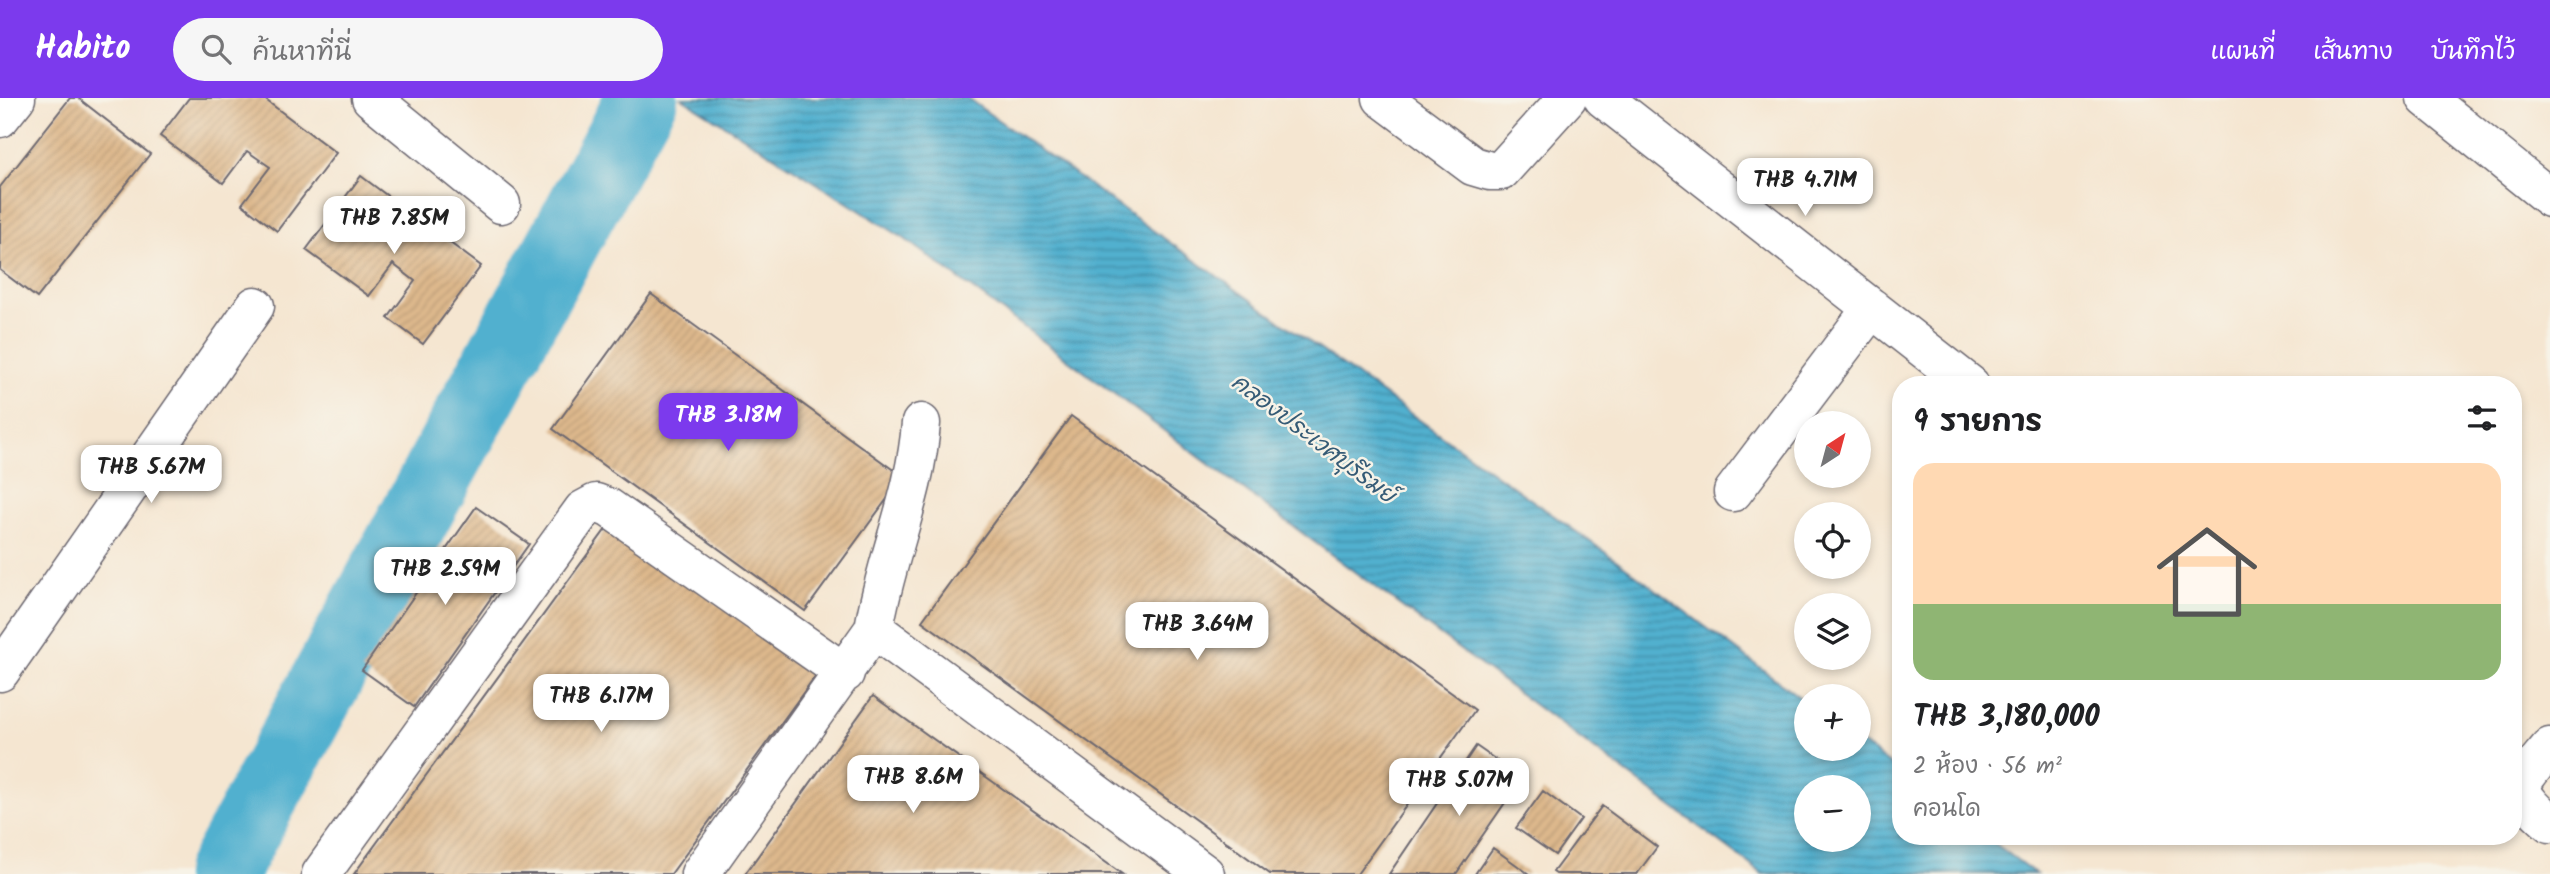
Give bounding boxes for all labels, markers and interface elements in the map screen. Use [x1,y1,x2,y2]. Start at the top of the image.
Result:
search box [173,18,663,81]
text: Habito [35,23,131,76]
icon: search [197,30,235,68]
text: ค้นหาที่นี่ [253,32,351,74]
text: แผนที่ [2210,33,2275,72]
text: เส้นทาง [2313,33,2393,72]
text: บันทึกไว้ [2431,33,2515,72]
pin: THB 4.71M [1725,158,1885,218]
text: THB 4.71M [1753,163,1857,199]
pin: THB 7.85M [314,197,474,256]
text: THB 7.85M [339,201,449,237]
water label: คลองประเวศบุรีรมย์ [1223,366,1407,517]
pin: THB 3.18M [648,394,808,453]
text: THB 3.18M [675,398,781,434]
text: 9 รายการ [1913,399,2042,447]
icon: filters [2463,399,2501,437]
north arrow [1794,411,1871,488]
map controls [1794,411,1871,852]
pin: THB 5.67M [71,446,231,505]
text: THB 5.67M [97,450,205,486]
button: locate [1794,502,1871,579]
icon: home [2144,509,2270,635]
pin: THB 2.59M [365,547,525,607]
text: THB 2.59M [390,552,500,588]
button: layers [1794,593,1871,670]
pin: THB 3.64M [1117,602,1277,662]
text: THB 3.64M [1141,607,1253,643]
pin: THB 6.17M [521,674,681,734]
text: THB 6.17M [549,679,653,715]
button: + [1794,684,1871,761]
text: THB 3,180,000 [1913,694,2100,742]
text: 2 ห้อง · 56 m² [1913,749,2062,785]
pin: THB 8.6M [841,756,985,815]
pin: THB 5.07M [1379,758,1539,818]
text: THB 8.6M [863,760,963,796]
text: THB 5.07M [1405,763,1513,799]
button: − [1794,775,1871,852]
text: คอนโด [1913,792,1981,828]

